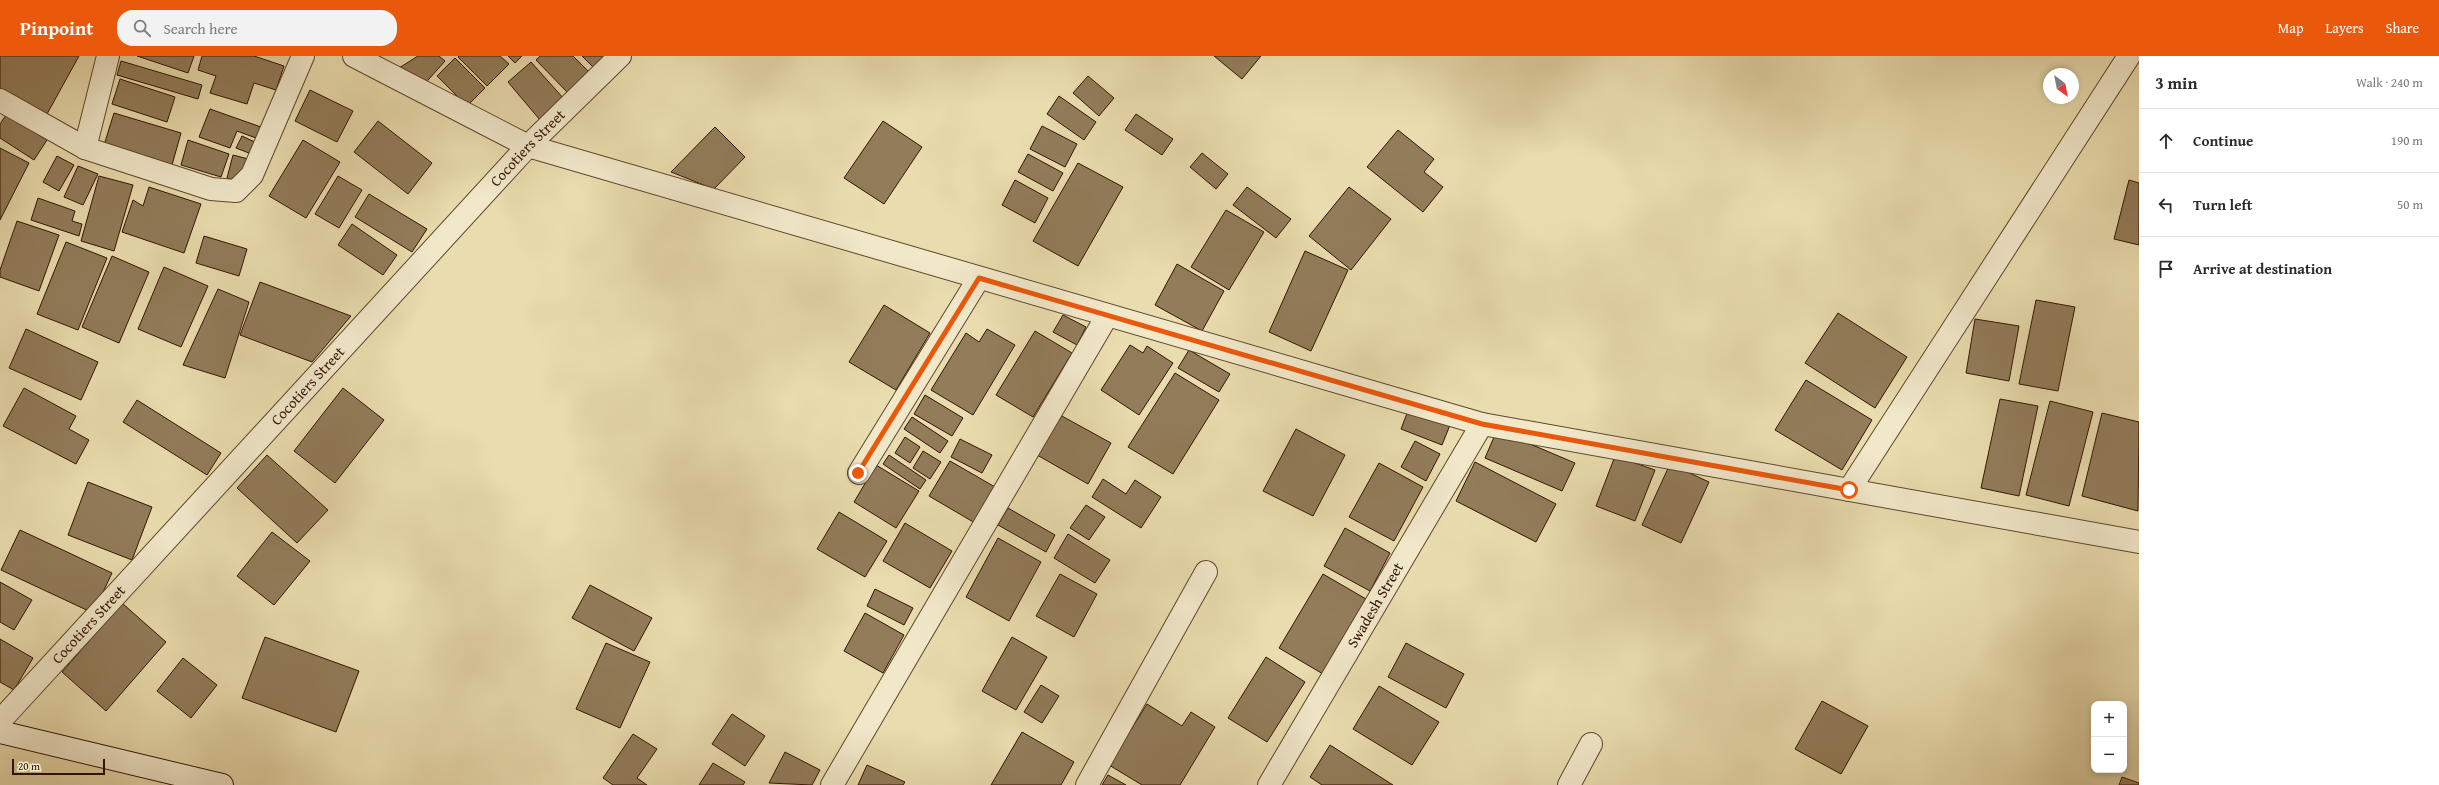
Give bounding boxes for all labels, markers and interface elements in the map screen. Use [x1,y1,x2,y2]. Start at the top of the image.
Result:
search box [117,10,397,46]
text: Pinpoint [20,14,93,42]
icon: search [131,17,153,39]
text: Search here [163,18,237,39]
text: Map [2278,18,2304,38]
text: Layers [2326,18,2364,38]
text: Share [2386,18,2419,38]
north arrow [2043,68,2079,104]
text: 3 min [2155,70,2197,95]
text: Walk · 240 m [2356,73,2423,92]
street label: Cocotiers Street [485,104,570,191]
icon: ahead [2155,130,2177,152]
text: Continue [2193,130,2254,151]
text: 190 m [2391,131,2423,150]
icon: left [2155,194,2177,216]
text: Turn left [2193,194,2252,215]
text: 50 m [2397,195,2423,214]
icon: arrive [2155,258,2177,280]
text: Arrive at destination [2193,258,2332,279]
street label: Cocotiers Street [266,341,349,430]
route end [849,464,867,482]
route start [1840,481,1858,499]
street label: Swadesh Street [1341,558,1408,651]
street label: Cocotiers Street [47,580,130,668]
map controls [2091,701,2127,773]
button: + [2091,701,2127,737]
button: − [2091,737,2127,773]
scale bar [12,757,105,776]
text: 20 m [18,758,40,774]

